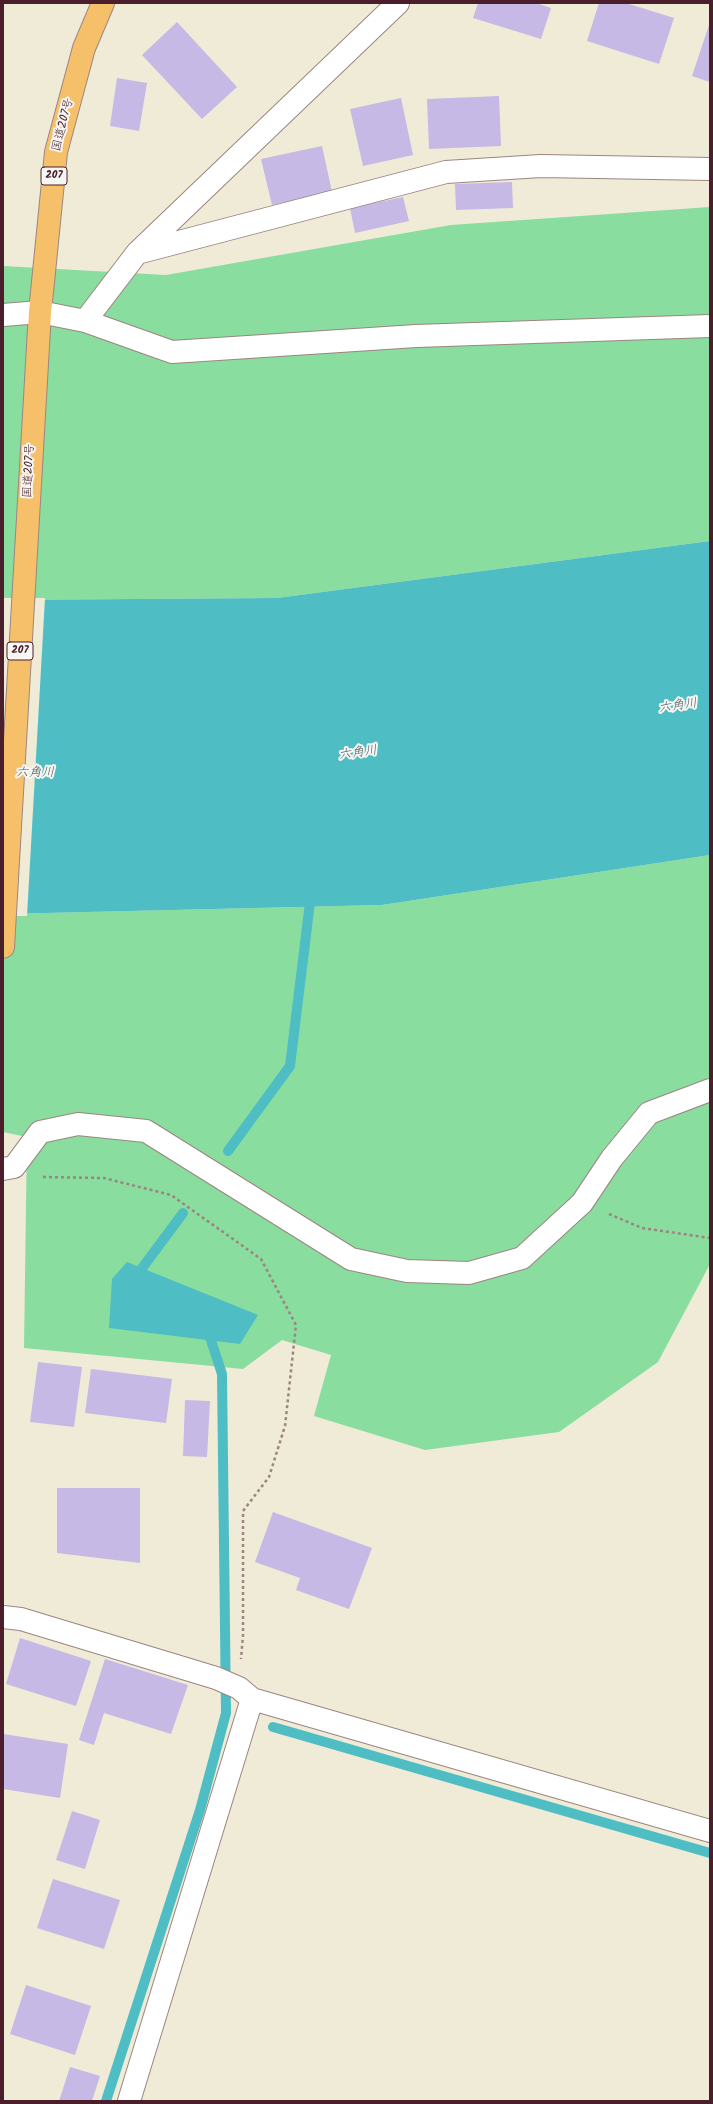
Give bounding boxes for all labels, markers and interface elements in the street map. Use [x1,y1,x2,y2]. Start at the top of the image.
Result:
street label: 国道207号 [50,97,78,153]
road number: 207 [41,167,67,185]
street label: 国道207号 [21,443,39,499]
road number: 207 [7,642,33,660]
water label: 六角川 [658,697,698,717]
water label: 六角川 [338,744,378,764]
water label: 六角川 [16,766,54,782]

